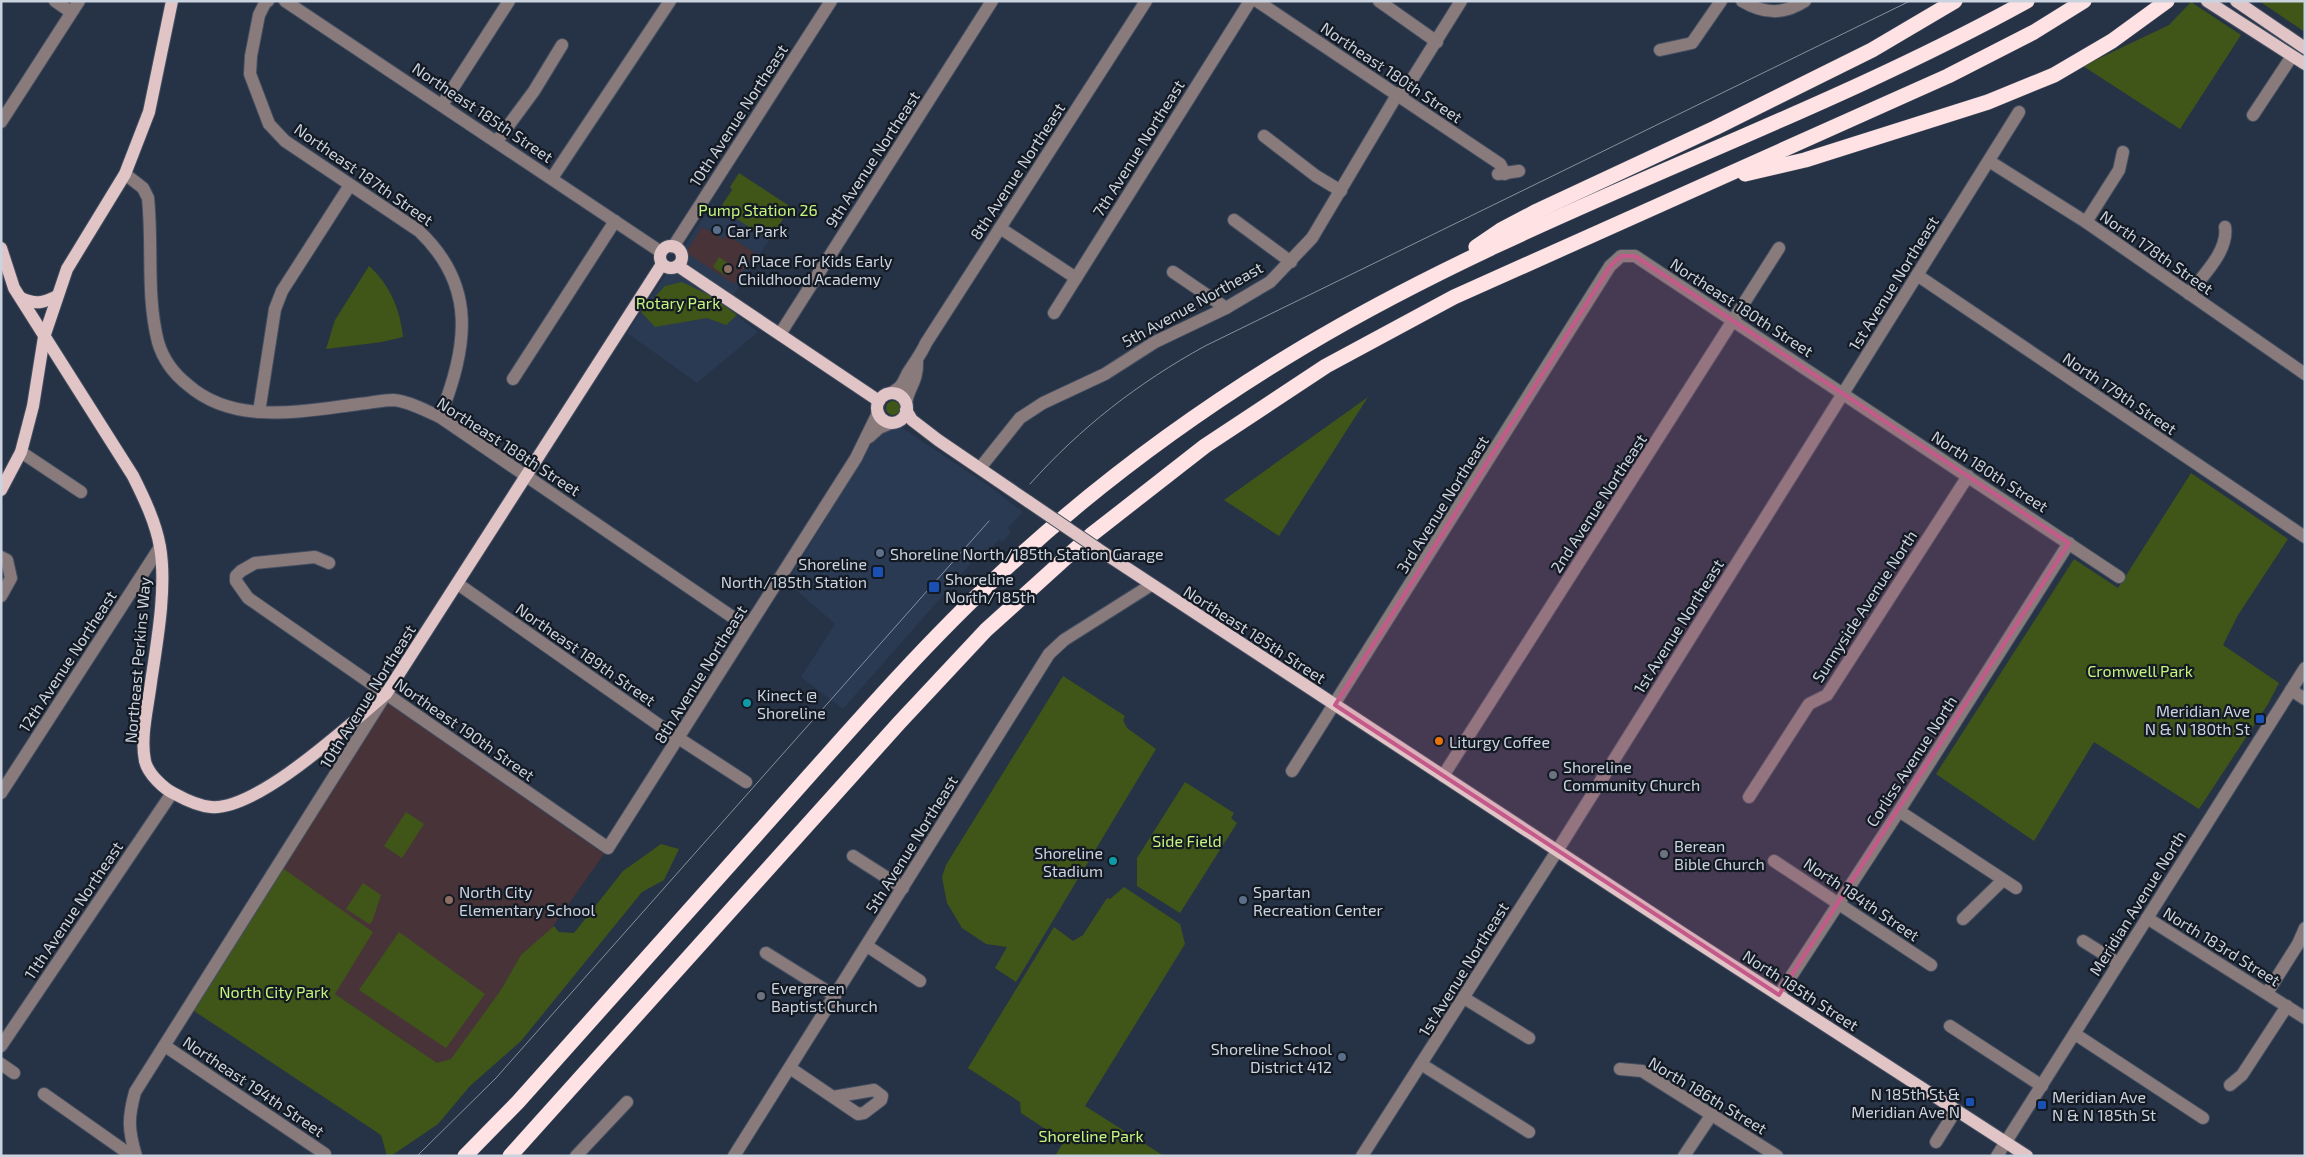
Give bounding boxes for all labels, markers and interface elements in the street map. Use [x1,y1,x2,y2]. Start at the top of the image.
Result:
street label: Northeast 180th Street [1318,18,1466,126]
street label: 10th Avenue Northeast [685,40,791,190]
street label: Northeast 185th Street [409,58,557,166]
street label: 7th Avenue Northeast [1088,76,1188,220]
street label: 9th Avenue Northeast [821,87,923,231]
street label: 8th Avenue Northeast [966,99,1068,243]
street label: Northeast 187th Street [291,119,437,229]
park label: Pump Station 26 [698,200,818,219]
street label: North 178th Street [2097,206,2217,298]
street label: 1st Avenue Northeast [1844,212,1942,354]
place label: Car Park [727,221,787,240]
marker: Car Park [711,224,723,236]
place label: A Place For Kids Early Childhood Academy [738,251,893,288]
street label: Northeast 180th Street [1667,254,1817,360]
street label: 5th Avenue Northeast [1118,257,1266,351]
marker: A Place For Kids Early Childhood Academy [722,263,734,275]
park label: Rotary Park [636,293,720,312]
street label: North 179th Street [2060,348,2180,438]
street label: Northeast 188th Street [434,393,584,499]
street label: North 180th Street [1928,426,2052,516]
street label: 2nd Avenue Northeast [1546,430,1650,576]
street label: 3rd Avenue Northeast [1392,432,1492,576]
street label: Sunnyside Avenue North [1808,526,1920,686]
place label: Shoreline North/185th Station Garage [890,544,1164,563]
marker: Shoreline North/185th Station Garage [874,547,886,559]
place label: Shoreline North/185th Station [721,554,867,591]
street label: 1st Avenue Northeast [1629,555,1727,697]
marker: Shoreline North/185th Station [871,565,885,579]
place label: Shoreline North/185th [945,569,1036,606]
street label: Northeast Perkins Way [120,576,154,744]
marker: Shoreline North/185th [927,580,941,594]
street label: Northeast 185th Street [1180,581,1330,687]
street label: 12th Avenue Northeast [14,587,120,735]
street label: Northeast 189th Street [513,599,659,709]
street label: 8th Avenue Northeast [650,601,750,747]
street label: 10th Avenue Northeast [315,621,419,771]
park label: Cromwell Park [2087,661,2193,680]
street label: Northeast 190th Street [392,674,538,784]
place label: Kinect @ Shoreline [757,685,826,722]
street label: Corliss Avenue North [1862,692,1960,830]
marker: Kinect @ Shoreline [741,697,753,709]
place label: Meridian Ave N & N 180th St [2145,701,2250,738]
marker: Meridian Ave N & N 180th St [2254,713,2266,725]
place label: Liturgy Coffee [1449,732,1550,751]
marker: Liturgy Coffee [1433,735,1445,747]
place label: Shoreline Community Church [1563,757,1700,794]
marker: Shoreline Community Church [1547,769,1559,781]
street label: 5th Avenue Northeast [861,772,961,916]
street label: Meridian Avenue North [2085,827,2189,979]
park label: Side Field [1152,831,1222,850]
place label: Berean Bible Church [1674,836,1765,873]
street label: 11th Avenue Northeast [20,837,126,983]
place label: Shoreline Stadium [1034,843,1103,880]
marker: Berean Bible Church [1658,848,1670,860]
street label: North 184th Street [1801,853,1923,945]
marker: Shoreline Stadium [1107,855,1119,867]
place label: North City Elementary School [459,882,595,919]
place label: Spartan Recreation Center [1253,882,1384,919]
marker: North City Elementary School [443,894,455,906]
marker: Spartan Recreation Center [1237,894,1249,906]
street label: 1st Avenue Northeast [1414,898,1512,1040]
street label: North 183rd Street [2160,902,2284,990]
street label: North 185th Street [1740,946,1862,1034]
place label: Evergreen Baptist Church [771,978,878,1015]
park label: North City Park [219,982,329,1001]
marker: Evergreen Baptist Church [755,990,767,1002]
street label: Northeast 194th Street [180,1032,328,1140]
place label: Shoreline School District 412 [1211,1039,1332,1076]
marker: Shoreline School District 412 [1336,1051,1348,1063]
street label: North 186th Street [1646,1052,1770,1138]
place label: N 185th St & Meridian Ave N [1851,1084,1960,1121]
place label: Meridian Ave N & N 185th St [2052,1087,2156,1124]
marker: N 185th St & Meridian Ave N [1964,1096,1976,1108]
marker: Meridian Ave N & N 185th St [2036,1099,2048,1111]
park label: Shoreline Park [1038,1126,1144,1145]

